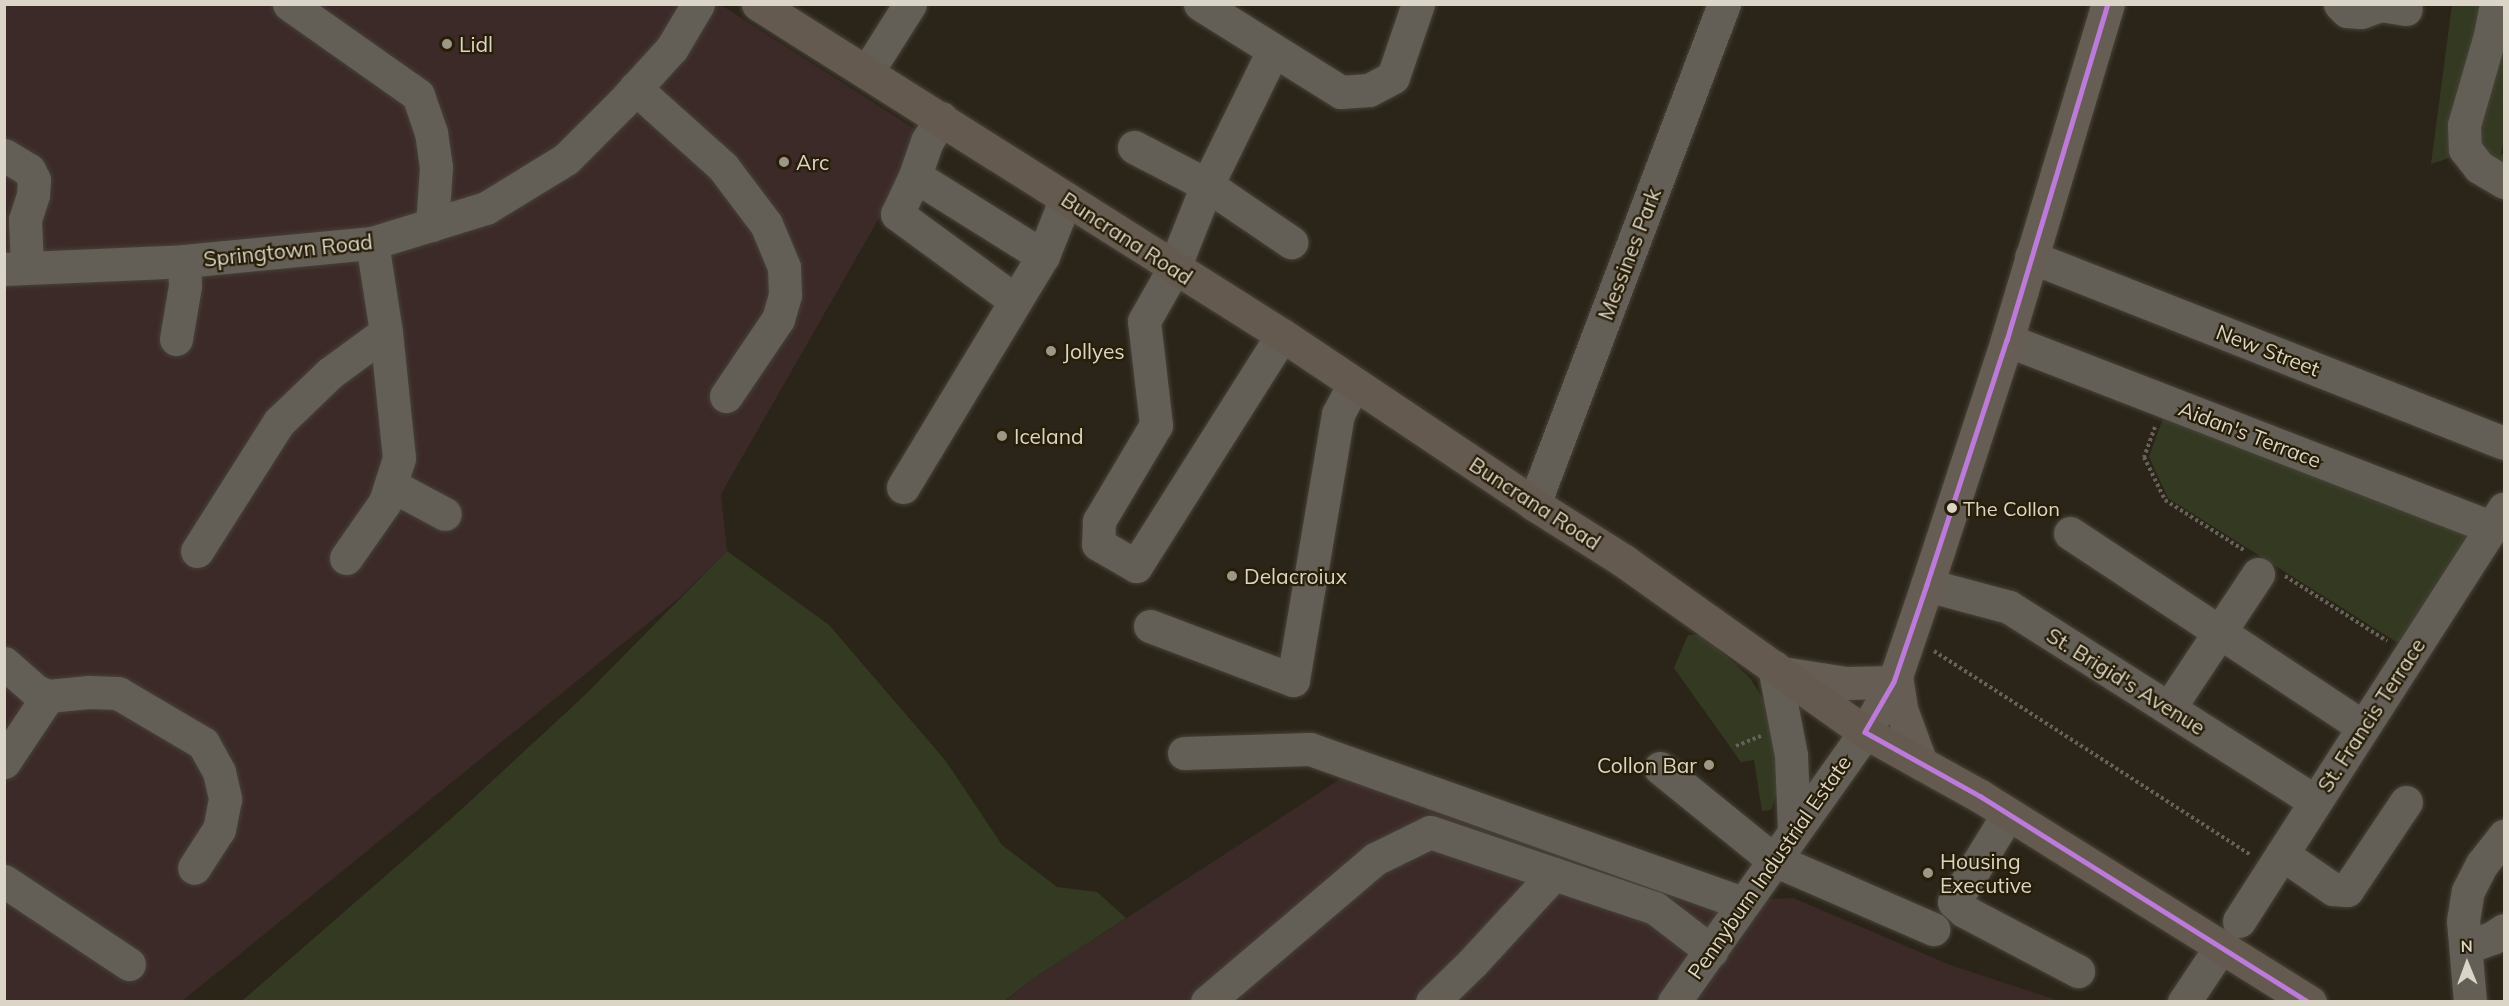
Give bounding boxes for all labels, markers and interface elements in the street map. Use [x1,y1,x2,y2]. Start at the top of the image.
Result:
place label: Lidl [459,31,493,57]
marker: Lidl [440,37,454,51]
place label: Arc [796,149,829,175]
marker: Arc [777,155,791,169]
street label: Messines Park [1592,185,1666,323]
street label: Buncrana Road [1057,186,1197,290]
street label: Springtown Road [202,229,374,271]
street label: New Street [2213,319,2323,381]
place label: Jollyes [1063,338,1125,364]
marker: Jollyes [1044,344,1058,358]
street label: Aidan's Terrace [2175,395,2325,473]
place label: Iceland [1014,423,1084,449]
marker: Iceland [995,429,1009,443]
street label: Buncrana Road [1465,451,1605,555]
place label: The Collon [1963,496,2060,520]
marker: The Collon [1946,502,1958,514]
place label: Delacroiux [1244,563,1347,589]
marker: Delacroiux [1225,569,1239,583]
street label: St. Brigid's Avenue [2042,622,2210,740]
street label: St. Francis Terrace [2312,633,2430,797]
street label: Pennyburn Industrial Estate [1682,750,1856,984]
place label: Collon Bar [1597,752,1697,778]
marker: Collon Bar [1702,758,1716,772]
place label: Housing Executive [1940,848,2032,898]
marker: Housing Executive [1921,866,1935,880]
north arrow [2437,934,2497,994]
text: N [2460,936,2473,956]

